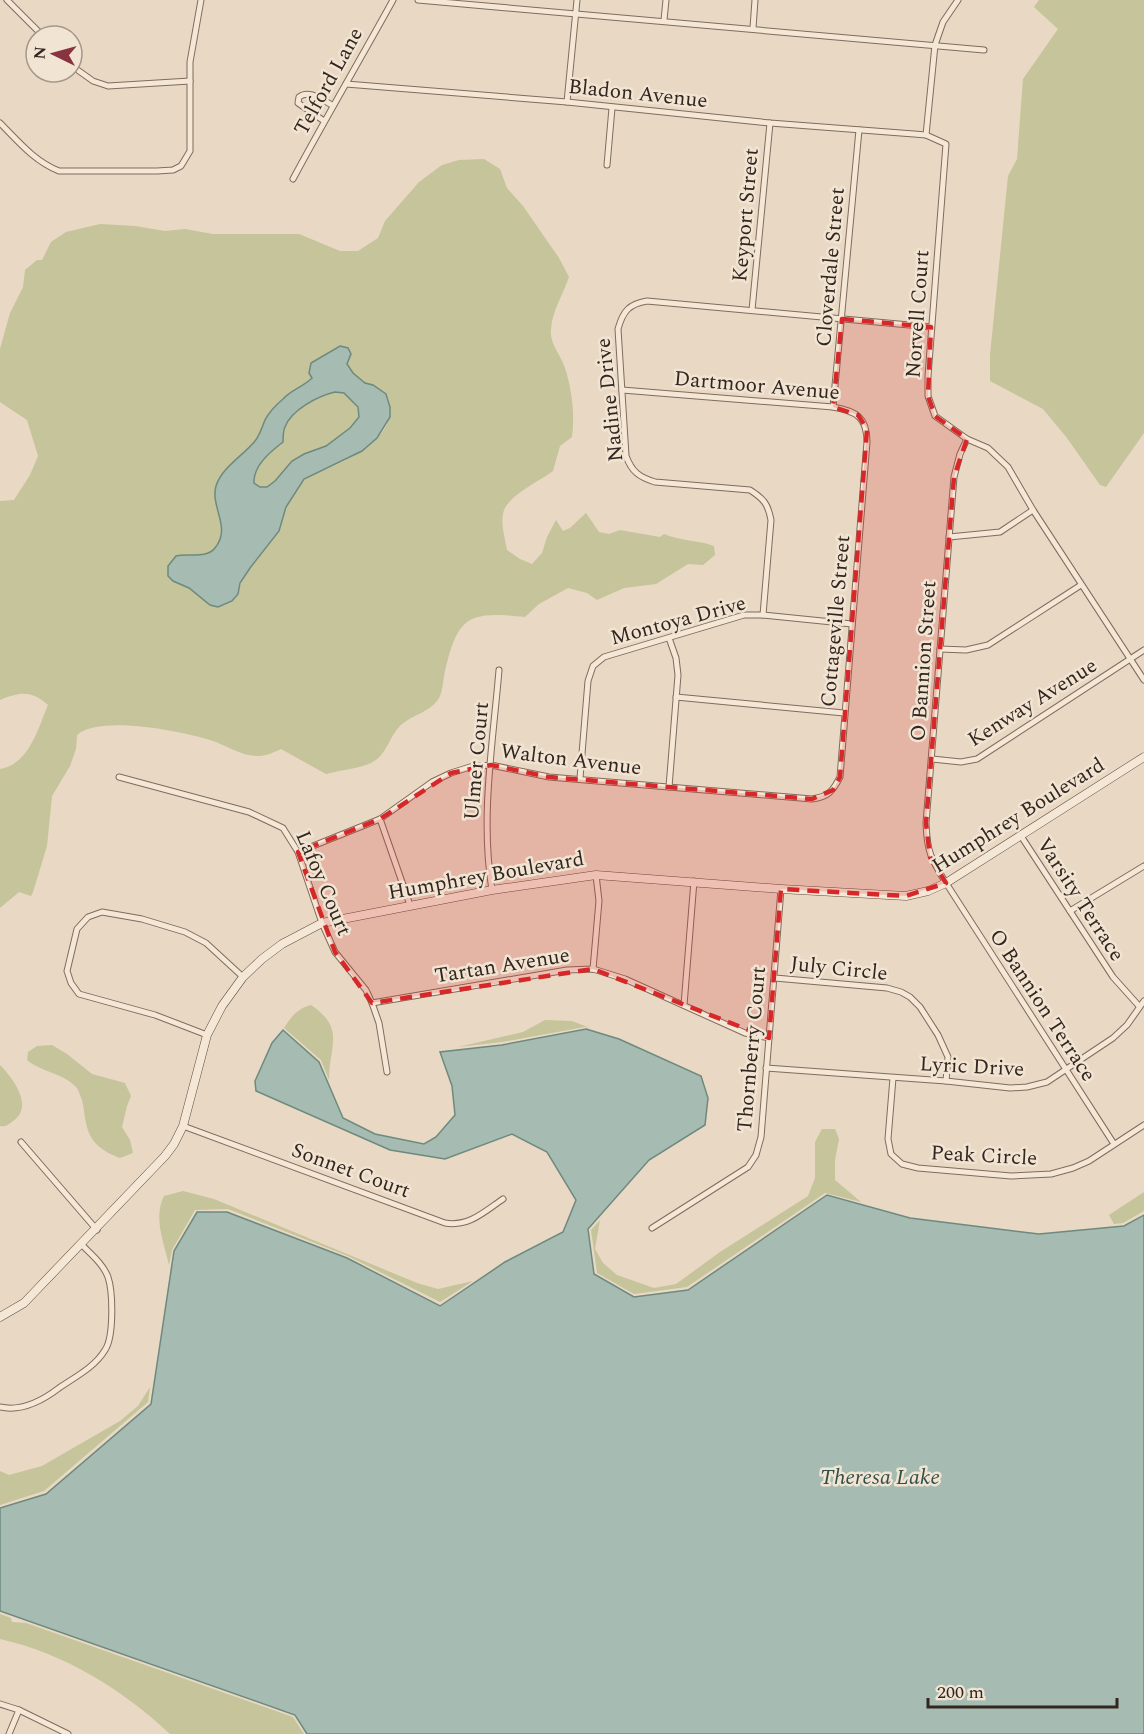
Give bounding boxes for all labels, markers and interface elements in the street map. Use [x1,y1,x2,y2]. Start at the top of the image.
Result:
street label: Telford Lane [286,22,372,141]
north arrow [24,24,84,84]
text: N [28,45,53,60]
street label: Bladon Avenue [567,71,709,117]
street label: Keyport Street [724,147,768,283]
street label: Cloverdale Street [808,186,854,348]
street label: Norvell Court [898,249,938,379]
street label: Nadine Drive [588,336,632,463]
street label: Dartmoor Avenue [673,363,841,409]
street label: Cottageville Street [813,534,859,708]
street label: O Bannion Street [902,580,946,743]
street label: Montoya Drive [607,587,750,654]
street label: Kenway Avenue [962,650,1104,755]
street label: Ulmer Court [456,700,498,822]
street label: Walton Avenue [498,735,643,785]
street label: Humphrey Boulevard [926,750,1111,882]
street label: Lafoy Court [287,826,360,941]
street label: Varsity Terrace [1028,831,1132,968]
street label: Humphrey Boulevard [386,843,587,909]
street label: O Bannion Terrace [981,923,1104,1088]
street label: Tartan Avenue [432,940,572,992]
street label: July Circle [789,948,889,990]
street label: Thornberry Court [729,965,775,1133]
street label: Lyric Drive [919,1048,1025,1086]
street label: Sonnet Court [287,1135,415,1207]
street label: Peak Circle [930,1137,1038,1175]
water label: Theresa Lake [820,1461,940,1494]
scale bar [928,1671,1117,1709]
text: 200 m [937,1679,984,1706]

